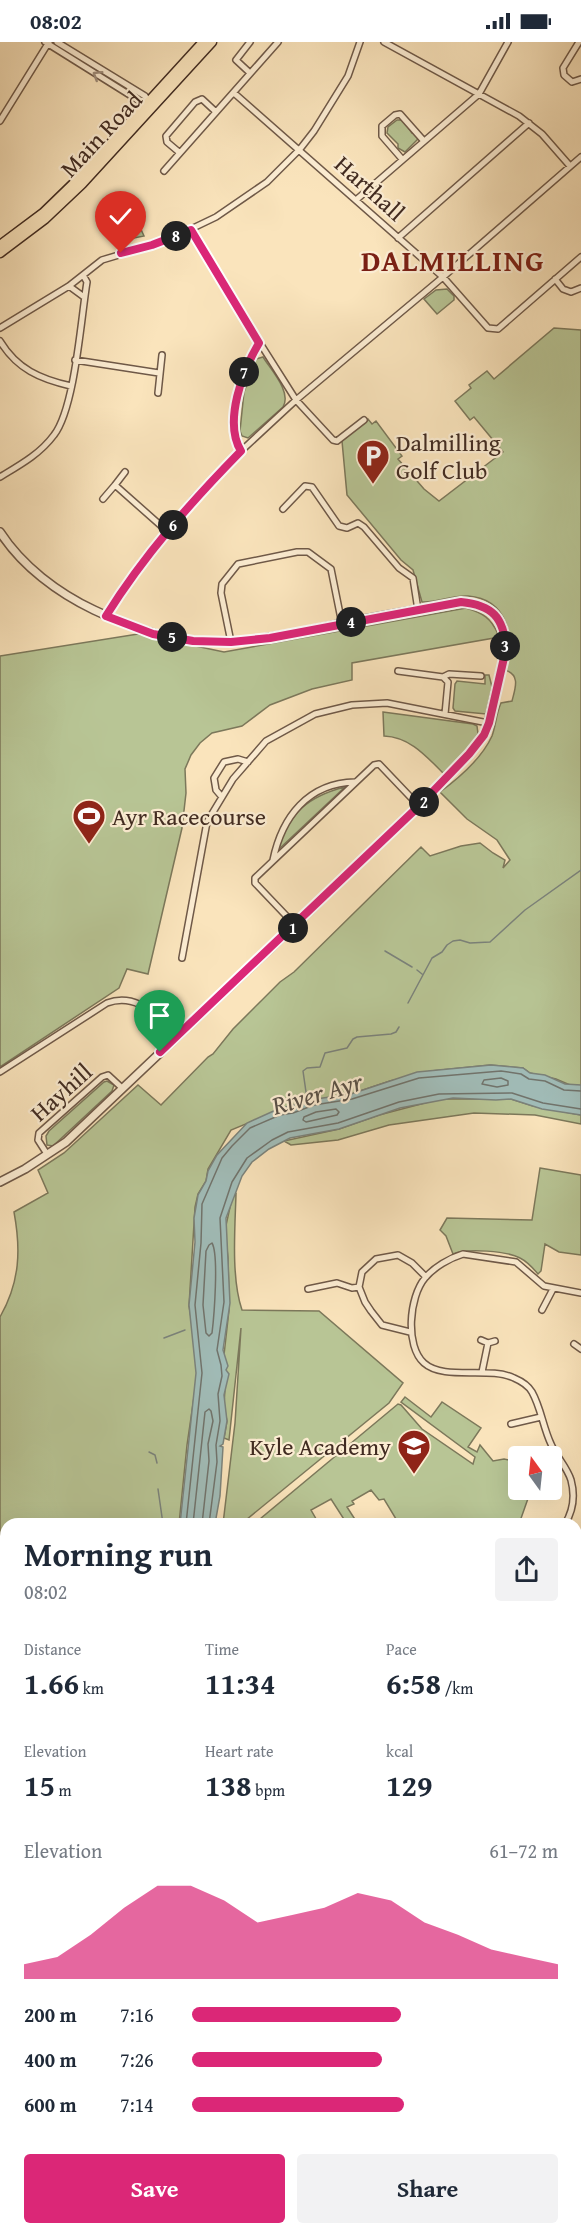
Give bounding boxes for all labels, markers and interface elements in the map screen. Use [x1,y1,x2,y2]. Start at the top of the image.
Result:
text: 08:02 [30,5,82,37]
one-way arrow [93,70,103,82]
street label: Main Road [52,83,150,185]
street label: Harthall [327,147,413,229]
pin [95,191,146,253]
icon: check [104,200,137,233]
pin: 8 [161,221,191,251]
text: 8 [172,224,180,248]
district label: DALMILLING [361,238,545,282]
pin: 7 [229,357,259,387]
text: 7 [240,360,248,384]
place label: Dalmilling Golf Club [396,425,501,488]
parking icon: Dalmilling Golf Club [355,438,391,485]
pin: 6 [158,510,188,540]
text: 6 [169,513,177,537]
pin: 4 [336,607,366,637]
text: 4 [347,610,355,634]
pin: 5 [157,622,187,652]
text: 5 [168,625,176,649]
pin: 3 [490,631,520,661]
text: 3 [501,634,509,658]
pin: 2 [409,787,439,817]
text: 2 [420,790,428,814]
sports icon: Ayr Racecourse [71,798,107,845]
place label: Ayr Racecourse [112,799,266,834]
pin: 1 [278,913,308,943]
text: 1 [289,916,297,940]
pin [134,990,185,1052]
icon: arrive [143,999,176,1032]
street label: Hayhill [22,1054,100,1129]
water label: River Ayr [266,1061,368,1125]
school or university icon: Kyle Academy [396,1428,432,1475]
place label: Kyle Academy [249,1429,391,1464]
north arrow [508,1446,562,1500]
map controls [508,1446,562,1500]
text: Morning run [24,1530,213,1578]
button: share [495,1538,558,1601]
text: 08:02 [24,1577,67,1606]
text: Distance [24,1637,81,1661]
text: Time [205,1637,239,1661]
text: Pace [386,1637,417,1661]
text: 1.66 [24,1661,79,1705]
text: 11:34 [205,1661,276,1705]
text: 6:58 [386,1661,441,1705]
text: km [79,1676,104,1700]
text: /km [441,1676,473,1700]
text: Elevation [24,1739,87,1763]
text: Heart rate [205,1739,274,1763]
text: kcal [386,1739,413,1763]
text: 15 [24,1763,55,1807]
text: 138 [205,1763,252,1807]
text: 129 [386,1763,433,1807]
text: m [55,1778,72,1802]
text: bpm [252,1778,285,1802]
text: Elevation [24,1836,102,1865]
text: 61–72 m [489,1836,558,1865]
text: 200 m [24,2000,77,2029]
text: 7:16 [120,2000,154,2029]
text: 400 m [24,2045,77,2074]
text: 7:26 [120,2045,154,2074]
text: 600 m [24,2090,77,2119]
text: 7:14 [120,2090,154,2119]
button: Save [24,2154,285,2223]
button: Share [297,2154,558,2223]

